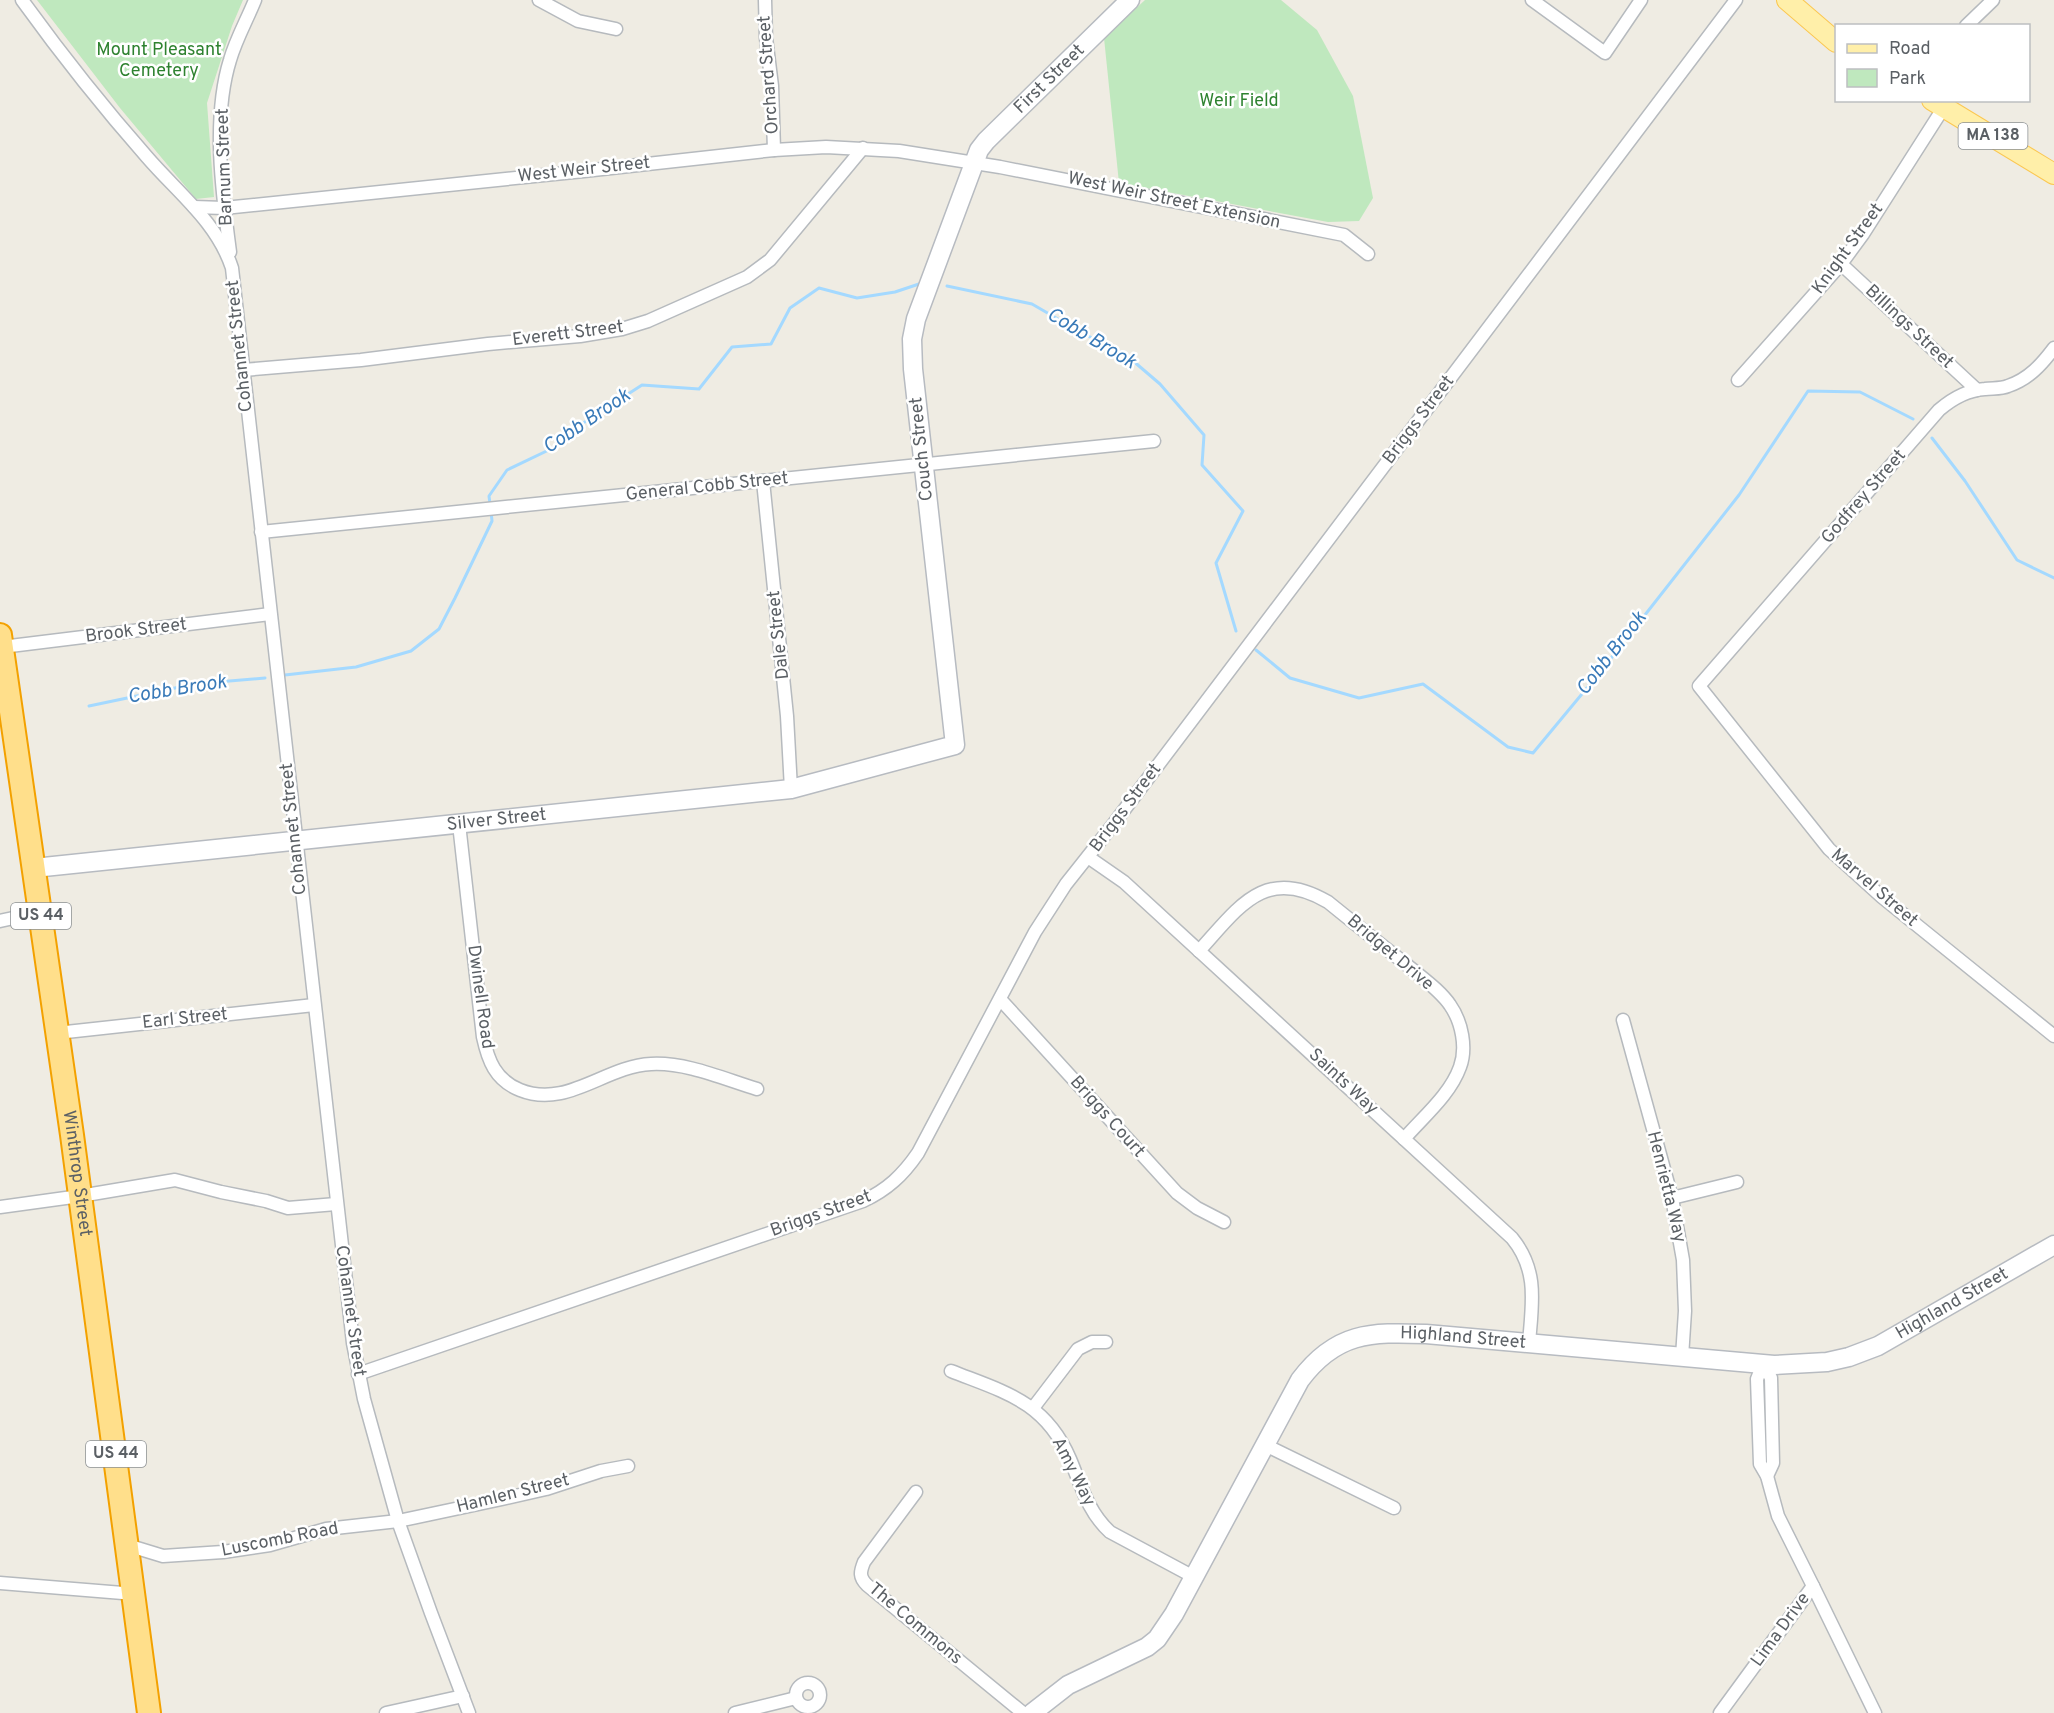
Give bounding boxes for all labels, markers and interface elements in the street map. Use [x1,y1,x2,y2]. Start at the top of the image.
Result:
street label: Orchard Street [753,15,785,135]
legend [1835,24,2030,102]
text: Road [1889,38,1931,61]
park label: Mount Pleasant Cemetery [96,39,222,83]
street label: First Street [1009,39,1090,119]
text: Park [1889,68,1926,91]
park label: Weir Field [1199,90,1279,113]
street label: Barnum Street [211,108,239,226]
road number: MA 138 [1958,123,2028,149]
street label: West Weir Street [517,152,651,188]
street label: West Weir Street Extension [1066,167,1282,235]
street label: Knight Street [1807,199,1889,299]
street label: Cohannet Street [222,279,258,413]
street label: Billings Street [1860,280,1958,374]
water label: Cobb Brook [1041,302,1141,376]
street label: Everett Street [511,316,625,352]
street label: Briggs Street [1378,371,1460,469]
water label: Cobb Brook [538,383,637,461]
street label: Couch Street [905,396,939,502]
street label: Godfrey Street [1817,445,1911,549]
street label: General Cobb Street [625,467,789,507]
street label: Dale Street [763,589,795,681]
water label: Cobb Brook [1571,606,1654,701]
street label: Brook Street [84,613,188,649]
water label: Cobb Brook [126,669,229,711]
street label: Briggs Street [1085,759,1167,857]
street label: Cohannet Street [276,762,312,896]
street label: Silver Street [446,803,547,836]
street label: Marvel Street [1826,844,1922,932]
road number: US 44 [11,903,71,929]
street label: Bridget Drive [1342,910,1438,996]
street label: Dwinell Road [461,943,499,1051]
street label: Earl Street [141,1003,229,1035]
street label: Saints Way [1303,1044,1383,1120]
street label: Briggs Court [1064,1071,1150,1163]
street label: Winthrop Street [57,1109,97,1238]
street label: Henrietta Way [1641,1129,1691,1245]
street label: Briggs Street [767,1185,875,1243]
street label: Cohannet Street [329,1244,371,1378]
street label: Highland Street [1891,1262,2012,1345]
street label: Highland Street [1400,1322,1527,1354]
street label: Amy Way [1046,1434,1100,1510]
road number: US 44 [86,1441,146,1467]
street label: Hamlen Street [454,1469,572,1519]
street label: Luscomb Road [219,1517,341,1563]
street label: The Commons [863,1578,967,1670]
street label: Lima Drive [1746,1588,1816,1672]

